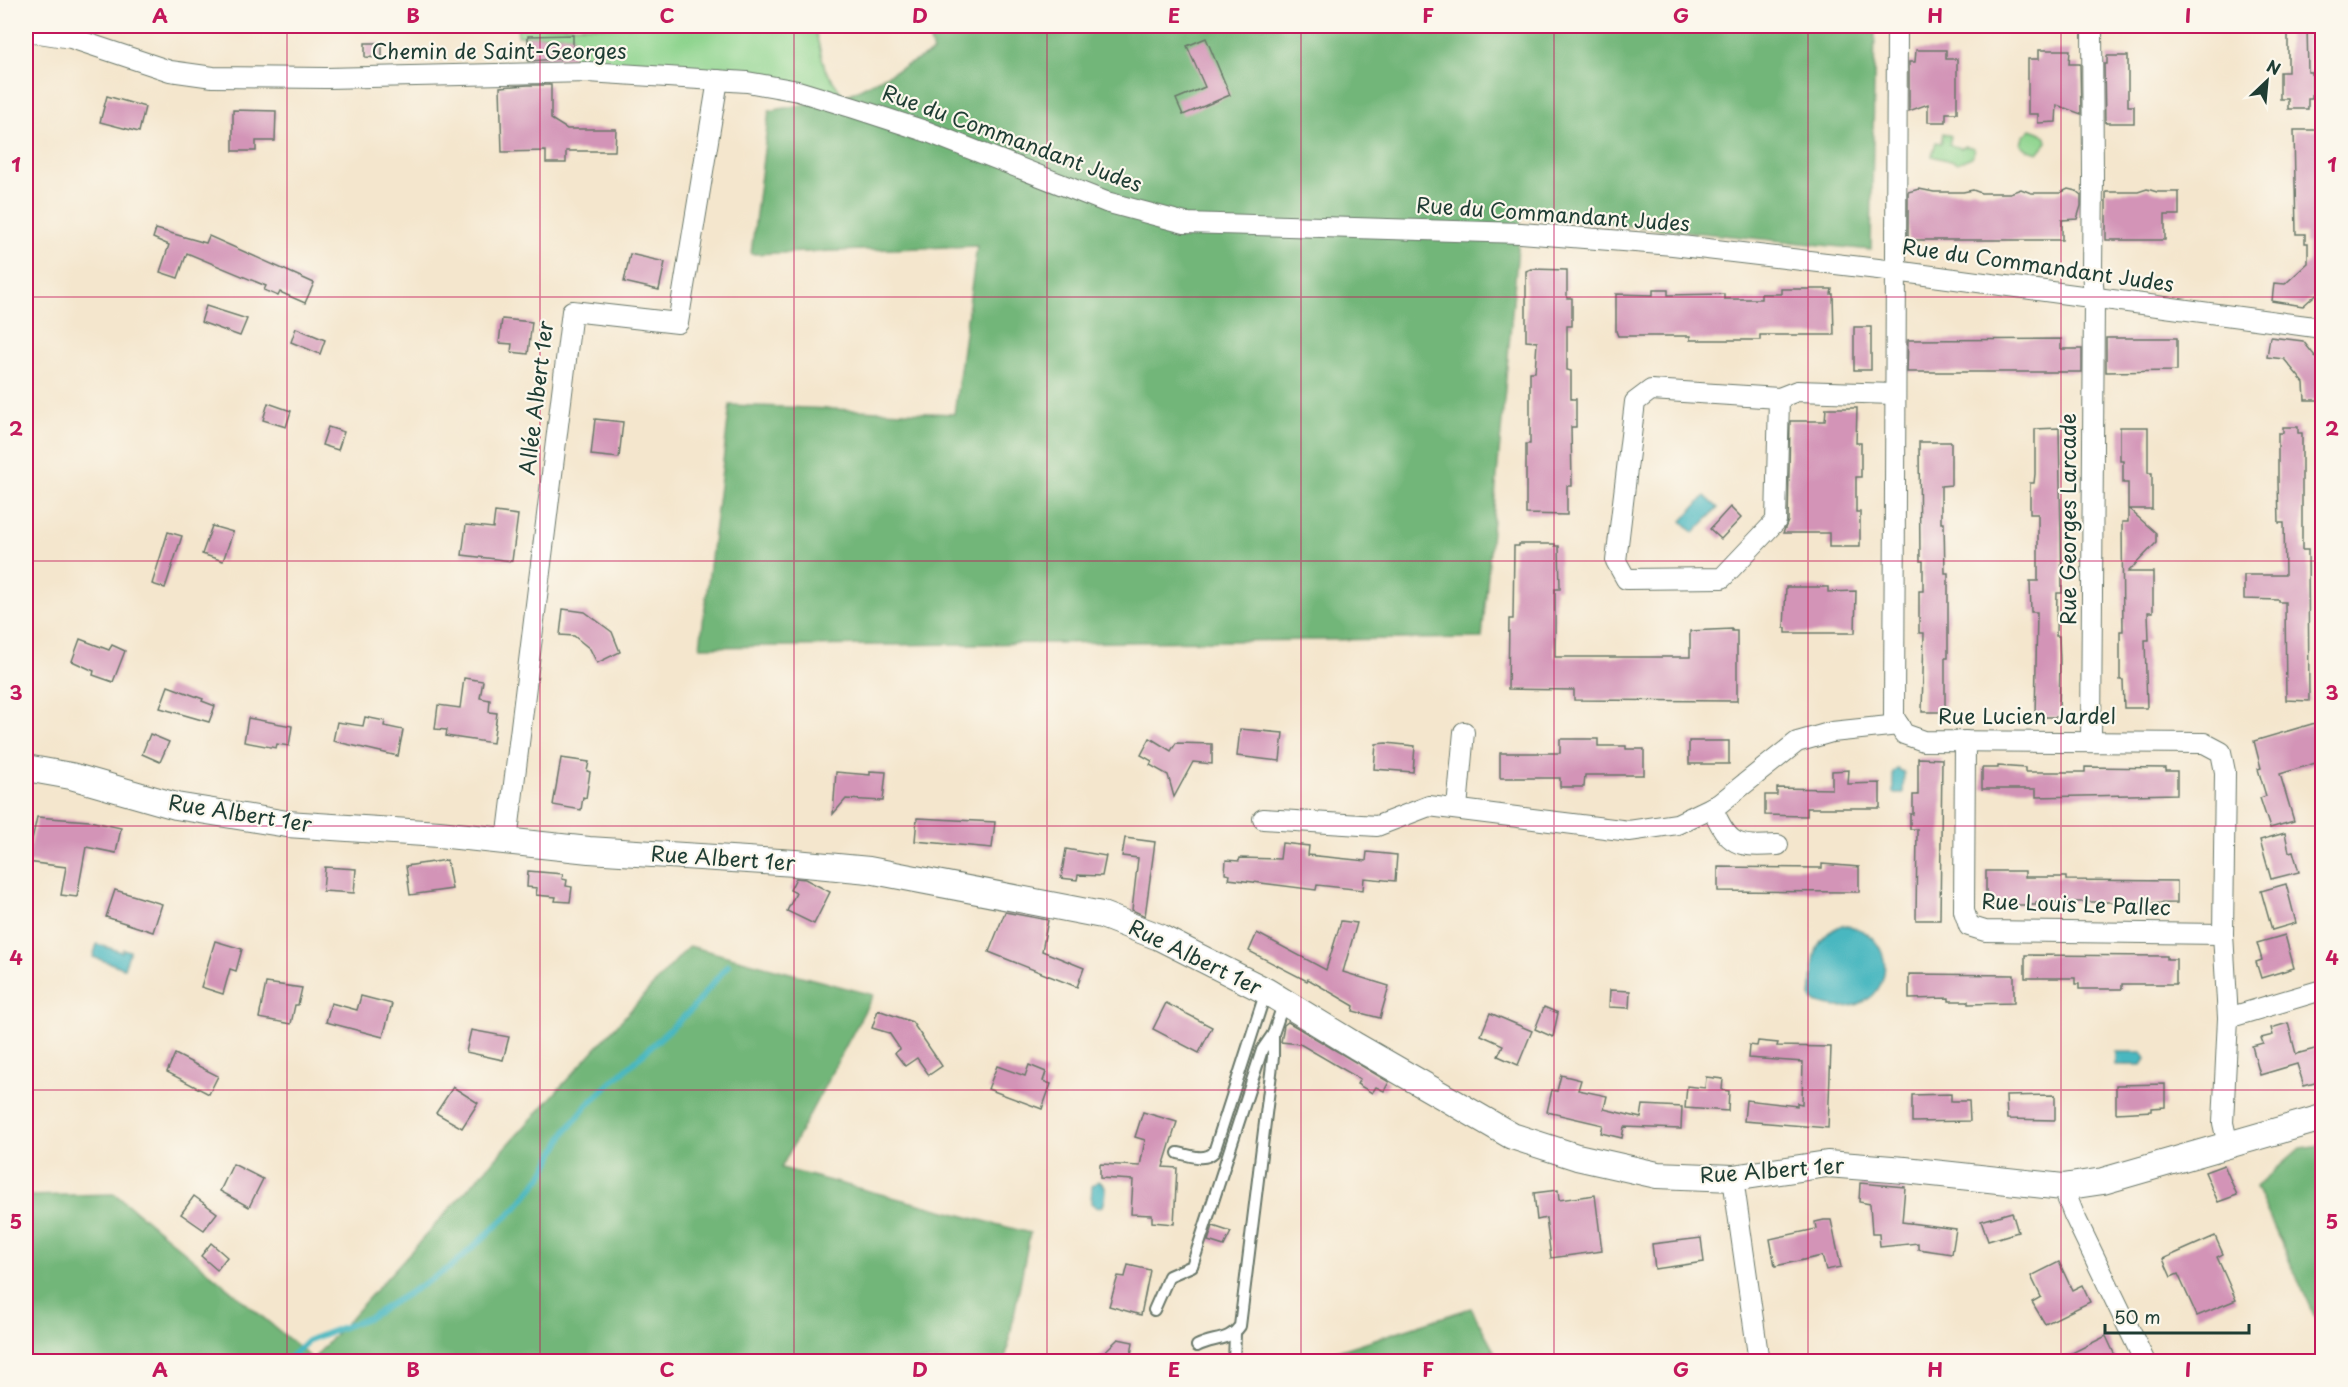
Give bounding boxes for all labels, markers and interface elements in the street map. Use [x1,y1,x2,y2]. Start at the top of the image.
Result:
text: A [152,0,168,30]
text: B [406,0,420,30]
text: C [659,0,675,30]
text: D [912,0,928,30]
text: E [1168,0,1180,30]
text: F [1422,0,1434,30]
text: G [1673,0,1689,30]
text: H [1927,0,1943,30]
text: I [2185,0,2191,30]
street label: Chemin de Saint-Georges [371,34,627,66]
north arrow [2237,51,2297,111]
text: N [2263,53,2285,80]
street label: Rue du Commandant Judes [878,75,1147,199]
text: 1 [11,149,21,179]
text: 1 [2327,149,2337,179]
street label: Rue du Commandant Judes [1415,187,1691,239]
street label: Rue du Commandant Judes [1900,229,2176,299]
street label: Allée Albert 1er [510,319,560,477]
text: 2 [9,413,23,443]
street label: Rue Georges Larcade [2051,413,2083,625]
text: 2 [2325,413,2339,443]
text: 3 [9,677,23,707]
text: 3 [2325,677,2339,707]
street label: Rue Lucien Jardel [1938,699,2116,731]
street label: Rue Albert 1er [166,785,314,839]
street label: Rue Albert 1er [650,836,797,878]
street label: Rue Louis Le Pallec [1981,884,2171,922]
street label: Rue Albert 1er [1124,910,1268,1002]
text: 4 [9,942,23,972]
text: 4 [2325,942,2339,972]
street label: Rue Albert 1er [1699,1148,1845,1190]
text: 5 [10,1206,22,1236]
text: 5 [2326,1206,2338,1236]
scale bar [2105,1297,2249,1335]
text: 50 m [2114,1303,2161,1330]
text: A [152,1354,168,1384]
text: B [406,1354,420,1384]
text: C [659,1354,675,1384]
text: D [912,1354,928,1384]
text: E [1168,1354,1180,1384]
text: F [1422,1354,1434,1384]
text: G [1673,1354,1689,1384]
text: H [1927,1354,1943,1384]
text: I [2185,1354,2191,1384]

